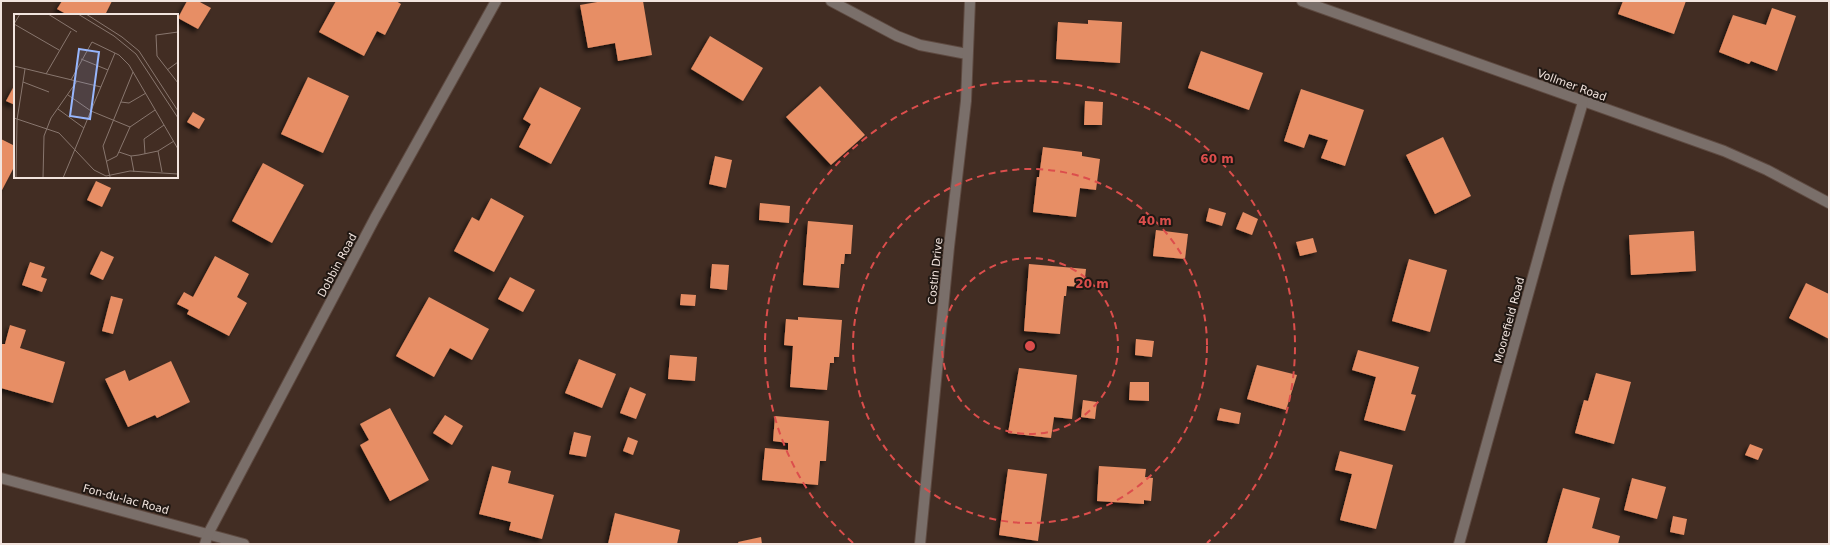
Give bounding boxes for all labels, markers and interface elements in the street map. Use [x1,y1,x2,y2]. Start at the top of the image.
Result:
inset map [14,14,178,178]
street label: Vollmer Road [1535,67,1608,104]
text: 60 m [1200,152,1234,166]
text: 40 m [1138,214,1172,228]
street label: Dobbin Road [315,231,360,299]
street label: Costin Drive [926,237,946,305]
street label: Moorefield Road [1492,276,1527,365]
text: 20 m [1075,277,1109,291]
centre of rings [1023,339,1037,353]
street label: Fon-du-lac Road [81,482,170,517]

